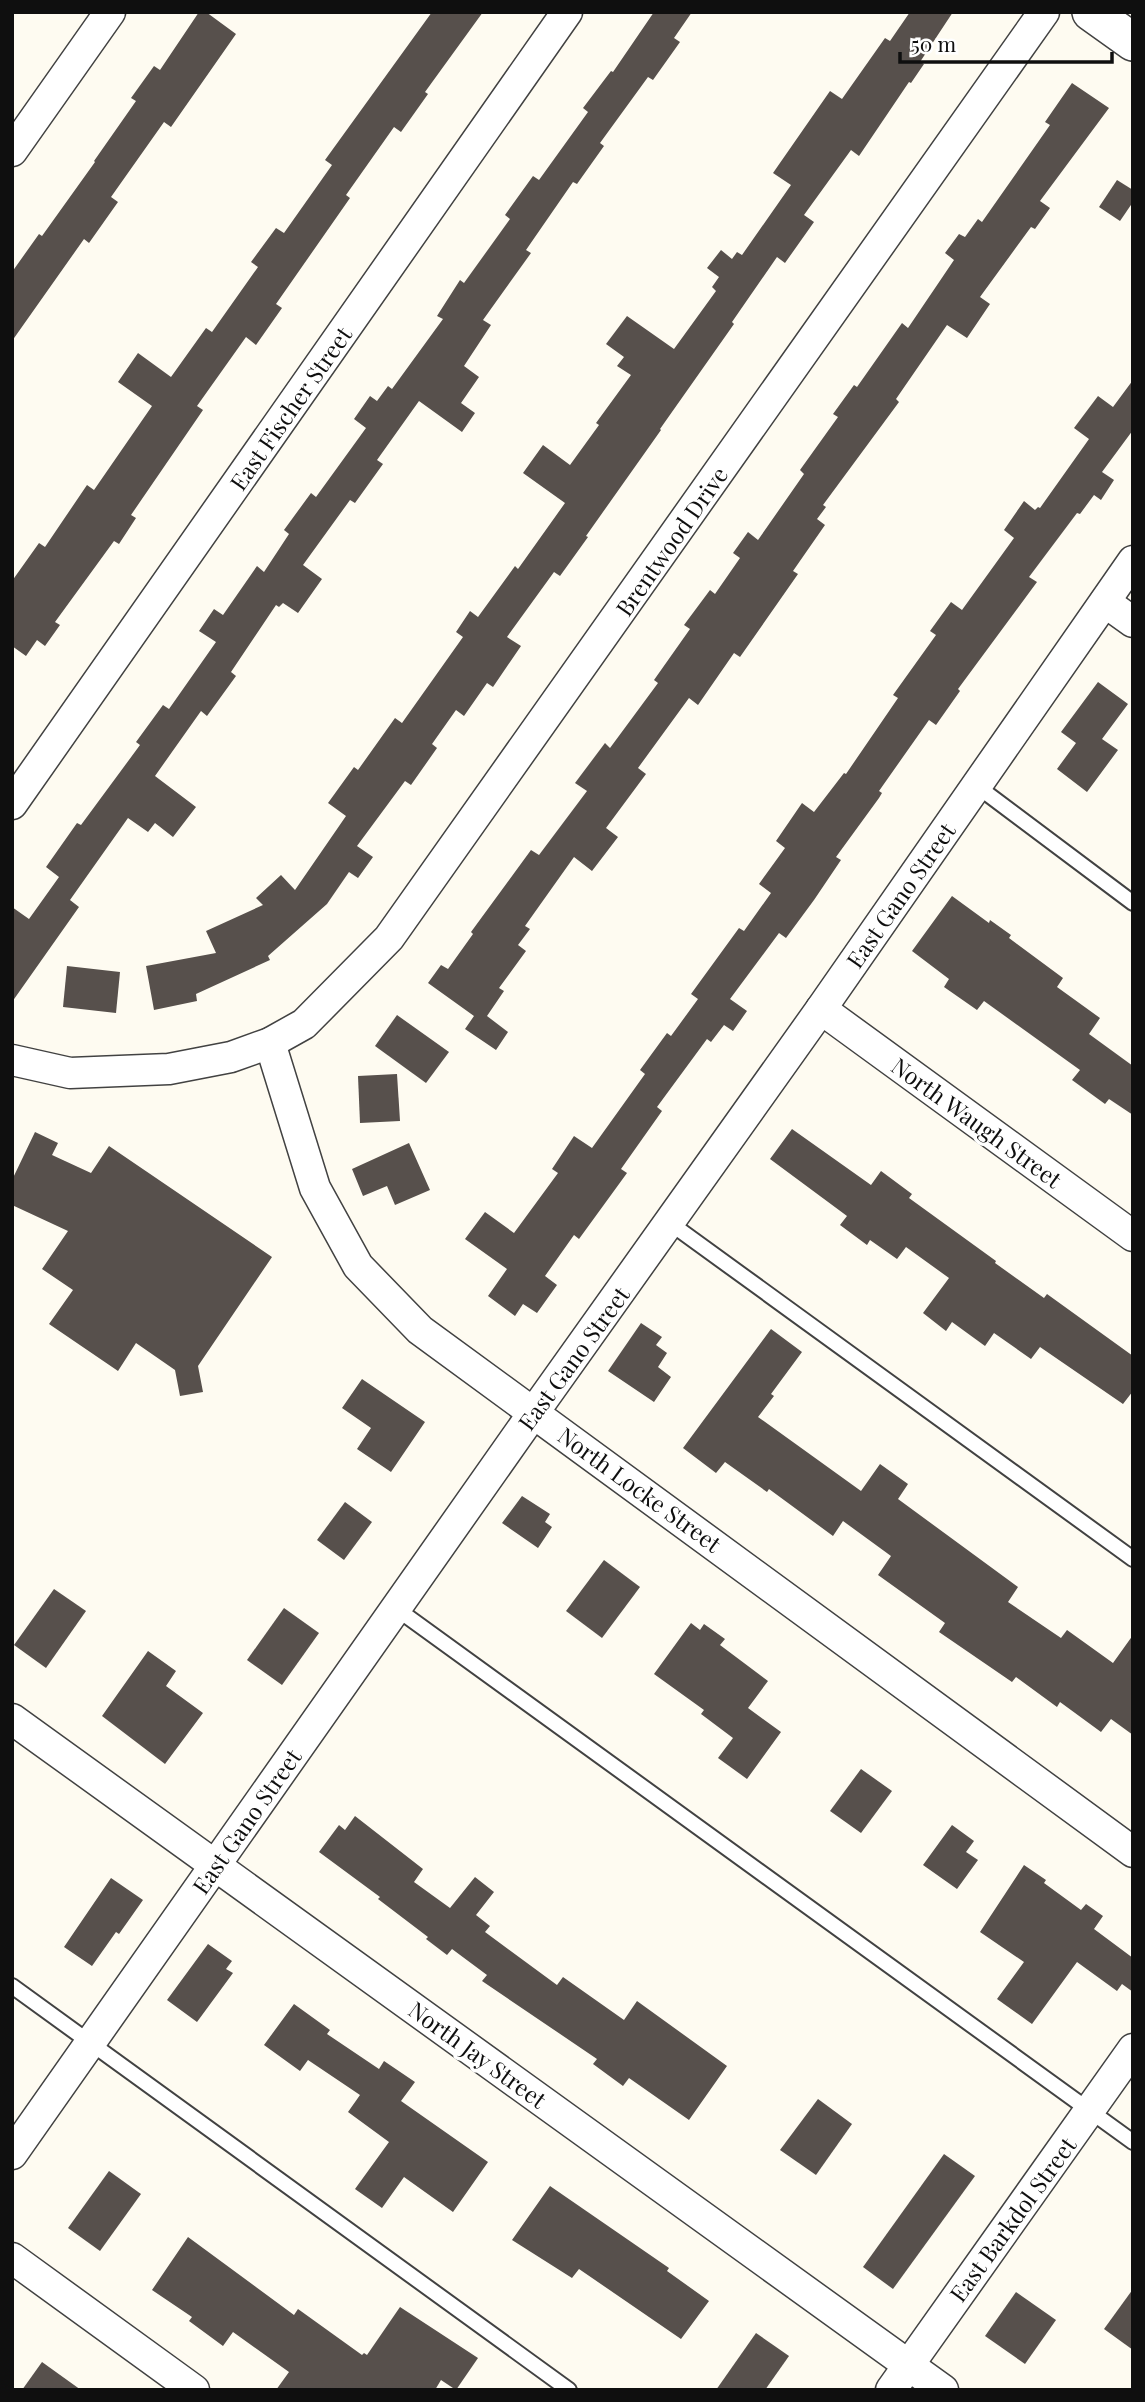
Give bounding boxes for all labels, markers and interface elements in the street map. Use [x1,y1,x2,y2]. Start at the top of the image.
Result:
scale bar [900,21,1112,65]
text: 50 m [911,29,957,57]
street label: East Fischer Street [222,319,359,496]
street label: Brentwood Drive [608,460,734,622]
street label: East Gano Street [838,816,962,974]
street label: North Waugh Street [886,1050,1069,1195]
street label: East Gano Street [510,1279,636,1436]
street label: North Locke Street [552,1419,728,1559]
street label: East Gano Street [184,1742,308,1900]
street label: North Jay Street [403,1994,554,2115]
street label: East Barkdol Street [942,2130,1083,2308]

